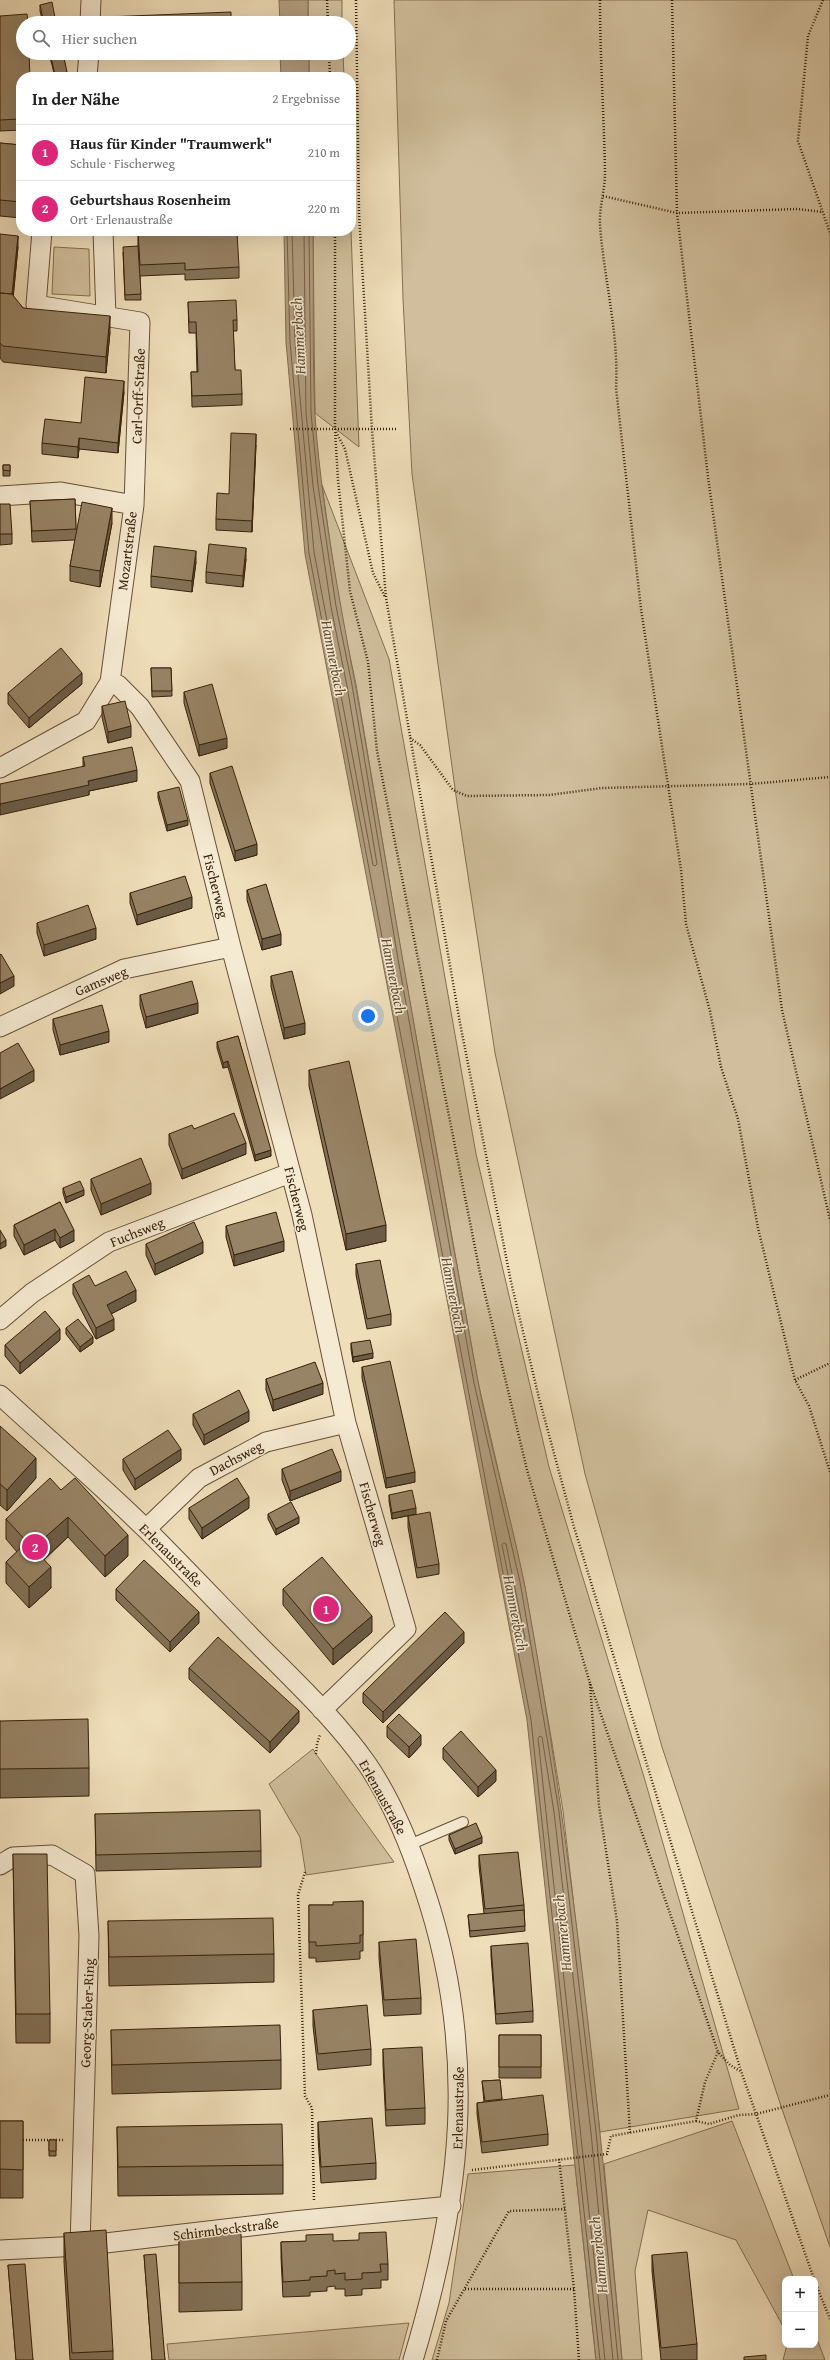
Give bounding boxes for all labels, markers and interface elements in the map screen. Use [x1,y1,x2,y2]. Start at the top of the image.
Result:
search box [16,16,356,60]
icon: search [30,27,52,49]
text: Hier suchen [62,28,137,49]
text: In der Nähe [32,86,120,111]
text: 2 Ergebnisse [272,89,340,108]
text: Haus für Kinder "Traumwerk" [70,133,272,154]
text: 1 [42,143,48,162]
text: 210 m [308,143,340,162]
text: Schule · Fischerweg [70,154,175,173]
text: Geburtshaus Rosenheim [70,189,231,210]
text: 2 [42,199,48,218]
text: 220 m [308,199,340,218]
text: Ort · Erlenaustraße [70,210,173,229]
water label: Hammerbach [285,296,311,376]
street label: Carl-Orff-Straße [126,347,150,444]
street label: Mozartstraße [112,510,142,592]
water label: Hammerbach [316,617,352,698]
street label: Fischerweg [198,852,234,920]
water label: Hammerbach [376,935,412,1016]
street label: Gamsweg [72,961,130,1001]
your location [358,1006,378,1026]
street label: Fischerweg [279,1165,315,1233]
street label: Fuchsweg [107,1212,167,1252]
water label: Hammerbach [436,1254,472,1335]
street label: Dachsweg [206,1436,266,1480]
street label: Fischerweg [354,1480,392,1548]
street label: Erlenaustraße [135,1519,208,1592]
pin: 2 [22,1532,48,1562]
water label: Hammerbach [498,1572,534,1653]
pin: 1 [313,1594,339,1624]
street label: Erlenaustraße [354,1756,412,1838]
water label: Hammerbach [547,1893,577,1974]
street label: Georg-Staber-Ring [75,1958,99,2068]
street label: Erlenaustraße [447,2066,469,2150]
street label: Schirmbeckstraße [172,2213,280,2245]
water label: Hammerbach [583,2215,613,2296]
map controls [782,2276,818,2348]
button: + [782,2276,818,2312]
button: − [782,2312,818,2348]

